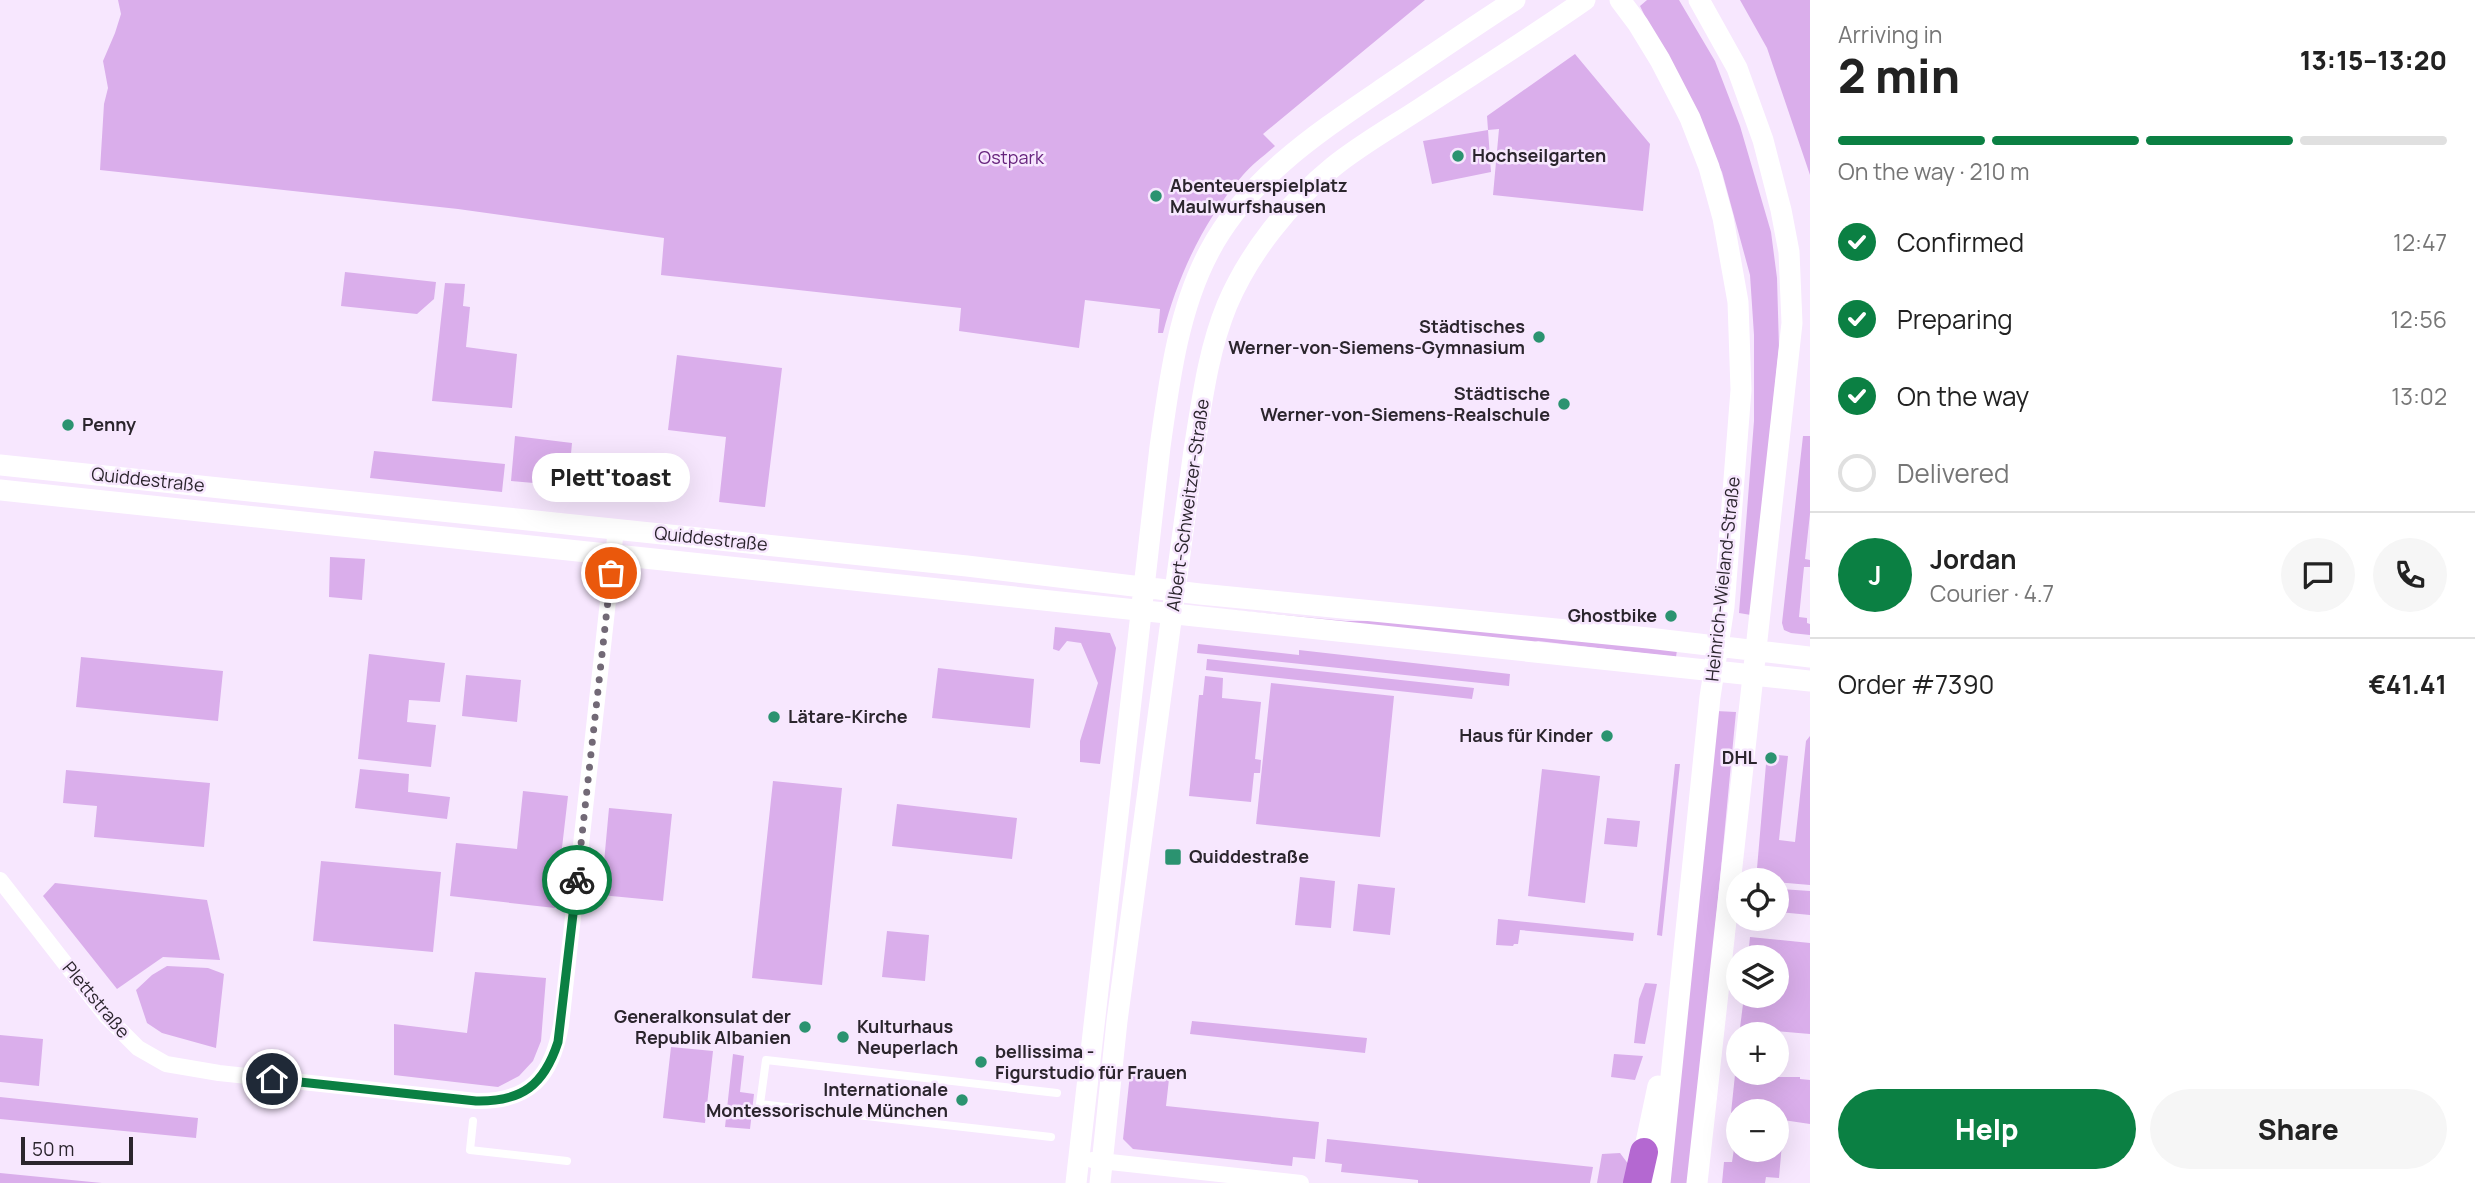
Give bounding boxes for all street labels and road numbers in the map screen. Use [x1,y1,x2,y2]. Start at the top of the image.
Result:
street label: Albert-Schweitzer-Straße [1160,397,1214,613]
street label: Quiddestraße [90,461,206,497]
street label: Heinrich-Wieland-Straße [1699,475,1745,683]
street label: Quiddestraße [653,520,769,556]
street label: Plettstraße [58,956,136,1043]

